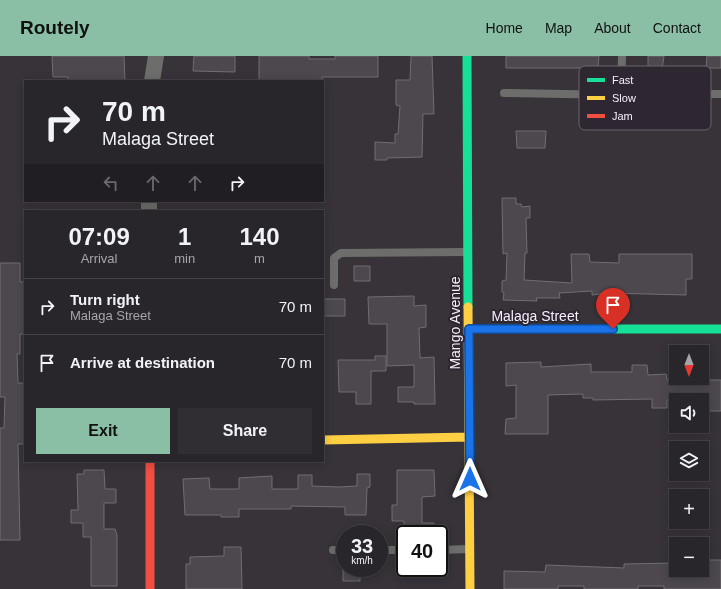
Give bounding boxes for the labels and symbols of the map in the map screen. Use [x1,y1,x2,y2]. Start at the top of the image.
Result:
legend [579,66,711,130]
text: Fast [612,74,633,86]
text: Slow [612,92,636,104]
text: Jam [612,110,633,122]
street label: Mango Avenue [447,276,463,370]
pin [596,288,630,329]
street label: Malaga Street [491,308,579,324]
north arrow [669,345,709,385]
position arrow [449,458,491,500]
speed limit sign: 40 [396,525,448,577]

